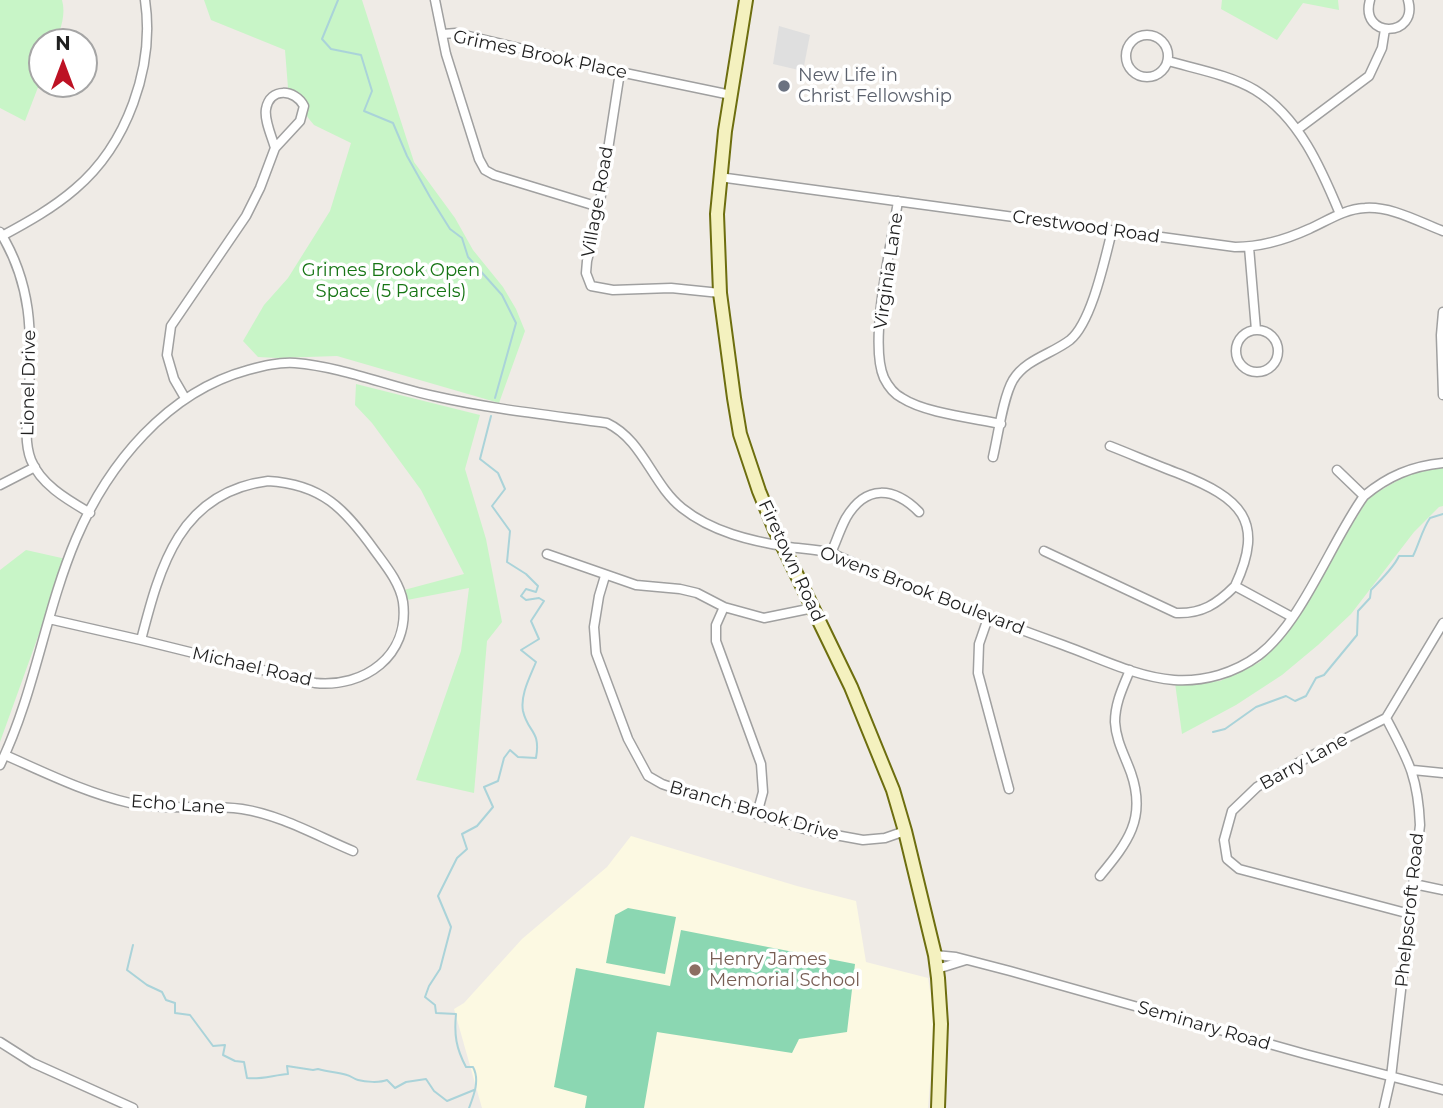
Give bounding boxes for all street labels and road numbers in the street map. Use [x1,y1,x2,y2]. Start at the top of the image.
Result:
street label: Grimes Brook Place [451,26,629,84]
street label: Village Road [578,145,618,259]
street label: Crestwood Road [1011,206,1161,248]
street label: Virginia Lane [870,211,908,331]
street label: Lionel Drive [17,330,41,436]
street label: Firetown Road [753,497,829,625]
street label: Owens Brook Boulevard [817,542,1027,640]
street label: Michael Road [190,643,314,691]
street label: Barry Lane [1256,729,1352,795]
street label: Branch Brook Drive [667,776,841,846]
street label: Echo Lane [130,791,226,819]
street label: Phelpscroft Road [1391,832,1429,988]
street label: Seminary Road [1135,997,1273,1055]

